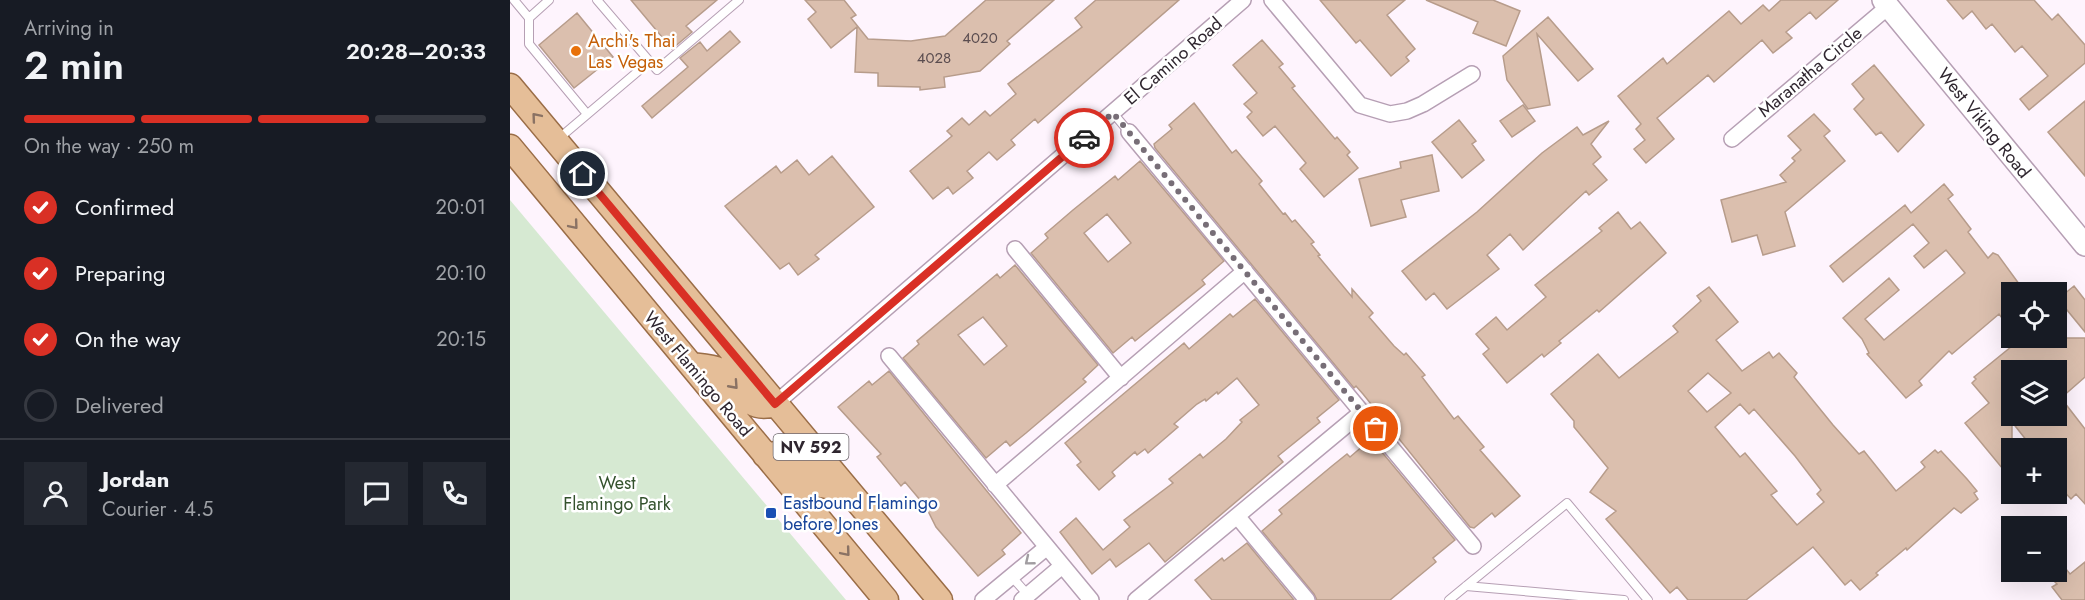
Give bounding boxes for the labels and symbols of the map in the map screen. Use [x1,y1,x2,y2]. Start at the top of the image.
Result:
street label: El Camino Road [1118,11,1228,111]
street label: Maranatha Circle [1752,21,1868,123]
house number: 4020 [962,27,998,49]
place label: Archi's Thai Las Vegas [588,28,676,75]
marker: Archi's Thai Las Vegas [569,44,583,58]
house number: 4028 [917,47,951,69]
street label: West Viking Road [1931,62,2037,184]
courier [1054,108,1114,168]
one-way arrow [532,113,543,124]
pin [557,148,608,199]
one-way arrow [567,218,578,229]
street label: West Flamingo Road [638,306,758,442]
one-way arrow [727,378,738,389]
pin [1350,403,1401,454]
road number: NV 592 [774,434,848,460]
park label: West Flamingo Park [563,470,671,517]
place label: Eastbound Flamingo before Jones [783,490,938,537]
marker: Eastbound Flamingo before Jones [764,506,778,520]
one-way arrow [839,545,850,556]
one-way arrow [1025,554,1036,565]

